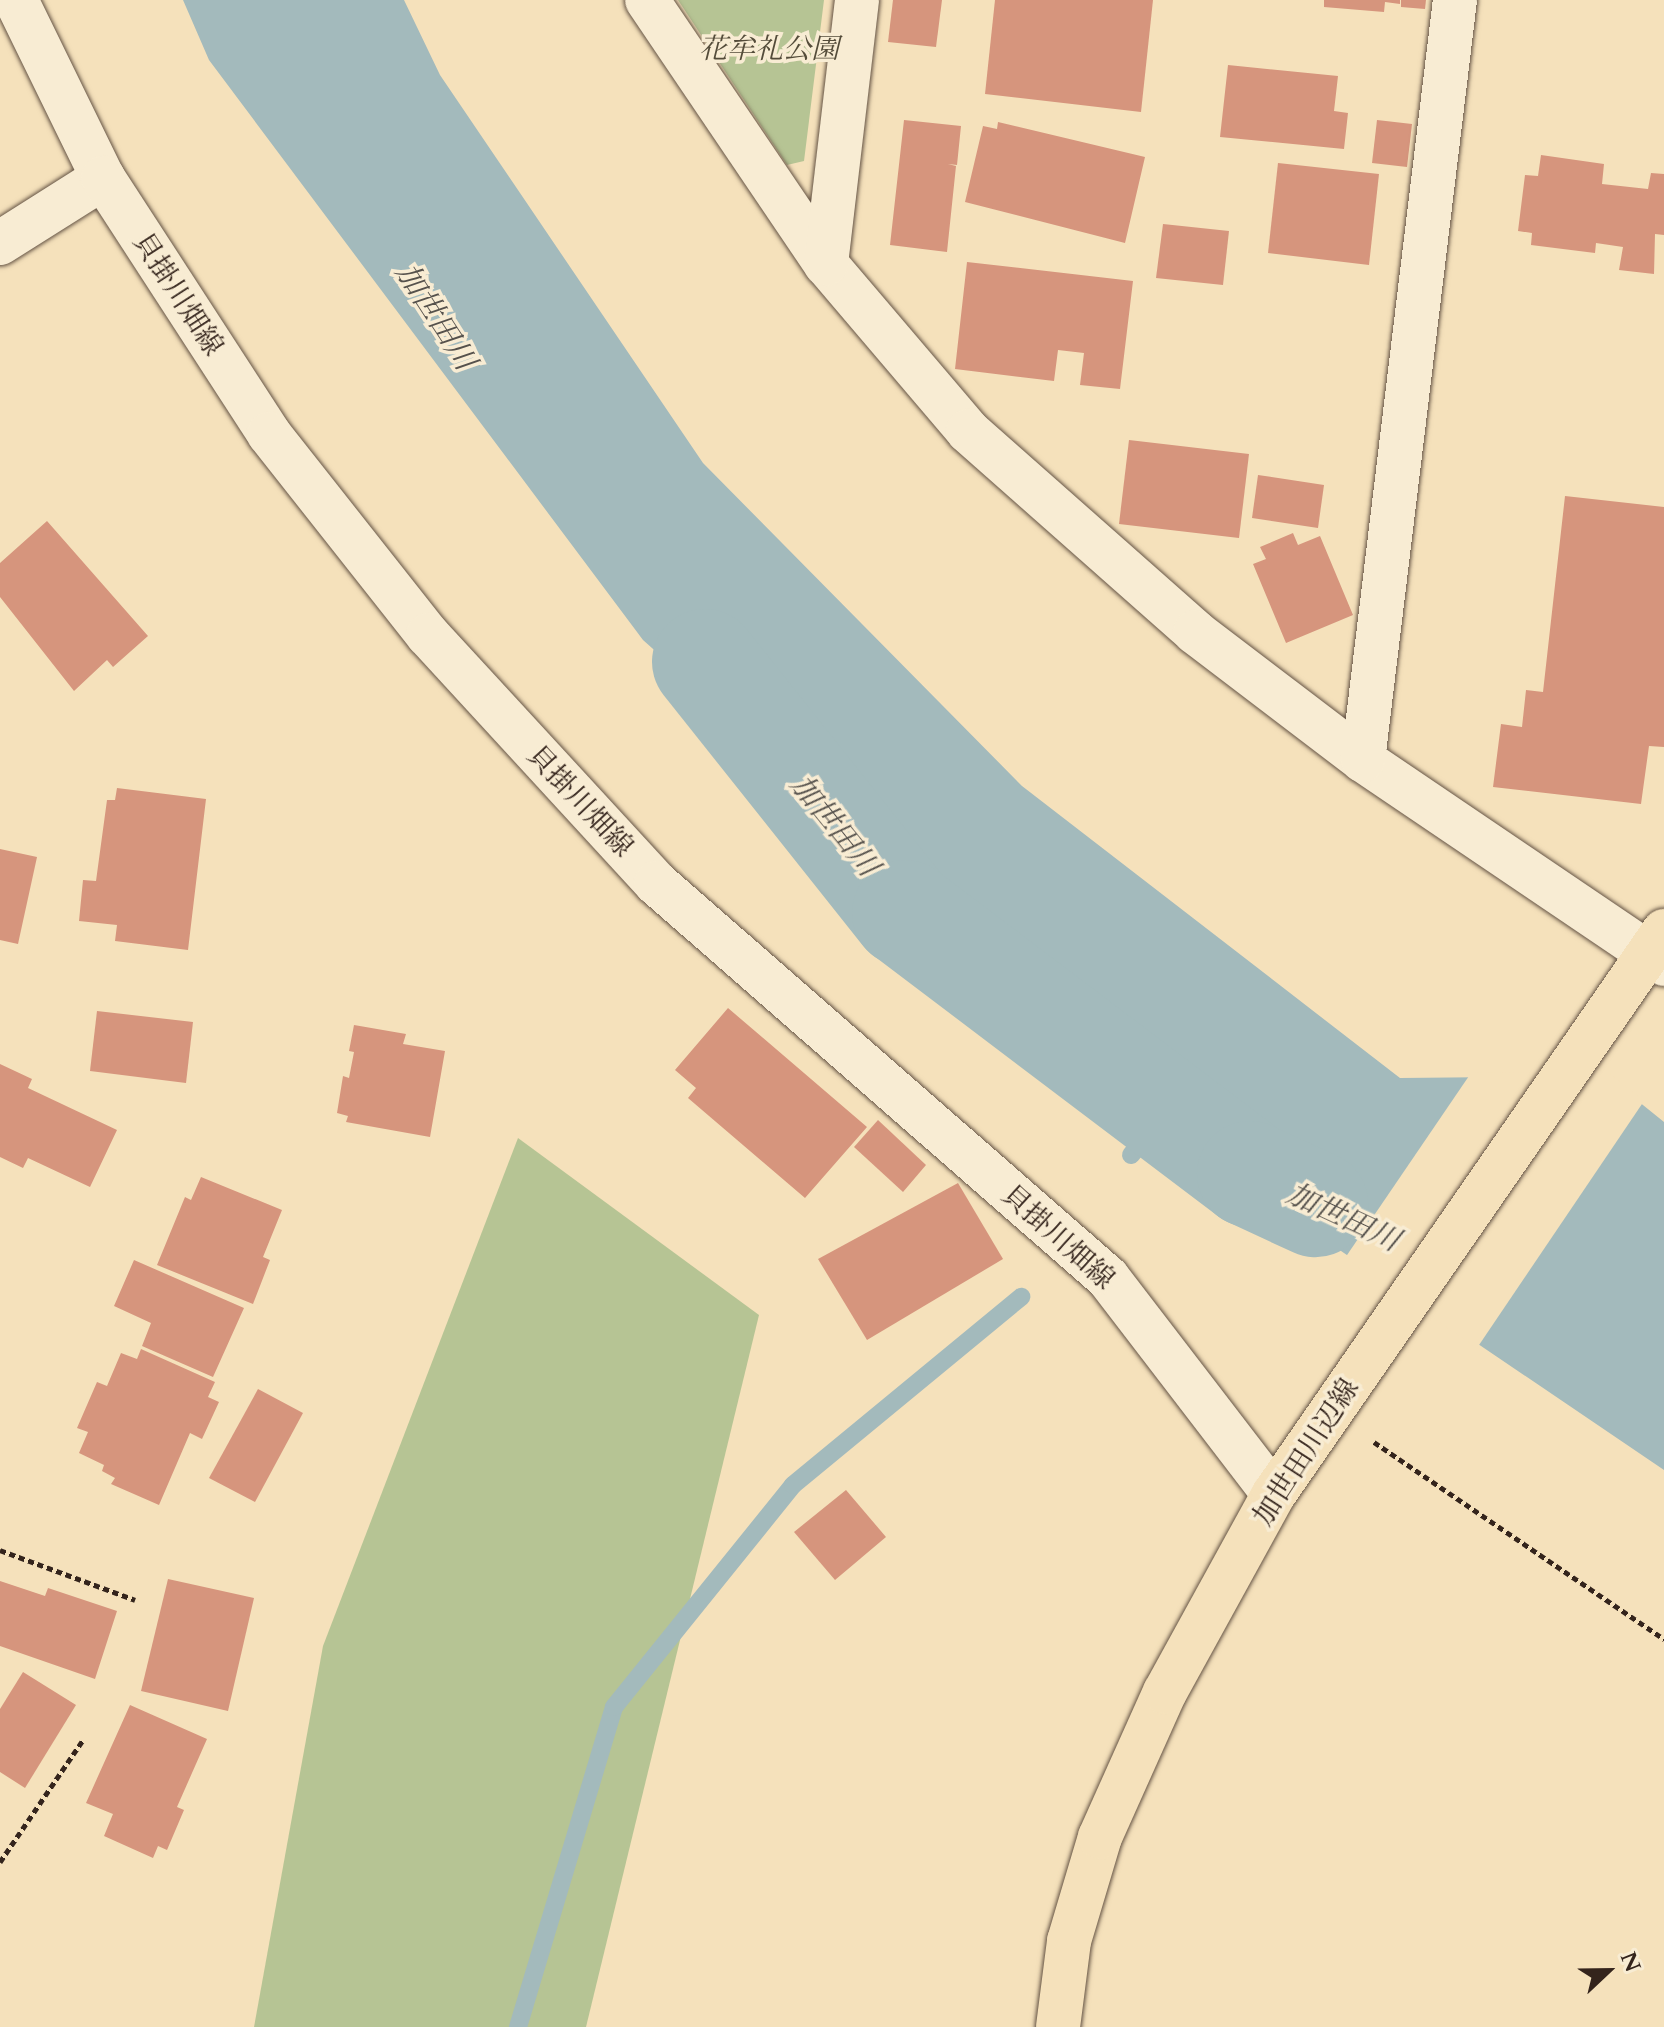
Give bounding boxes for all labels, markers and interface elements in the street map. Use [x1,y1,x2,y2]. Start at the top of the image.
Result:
park label: 花牟礼公園 [699,32,839,66]
street label: 貝掛川畑線 [126,226,230,362]
water label: 加世田川 [387,257,483,377]
street label: 貝掛川畑線 [520,738,640,864]
water label: 加世田川 [782,768,886,884]
water label: 加世田川 [1281,1176,1405,1260]
street label: 貝掛川畑線 [995,1178,1121,1296]
street label: 加世田川辺線 [1246,1372,1366,1532]
north arrow [1568,1931,1648,2011]
text: N [1613,1948,1648,1976]

